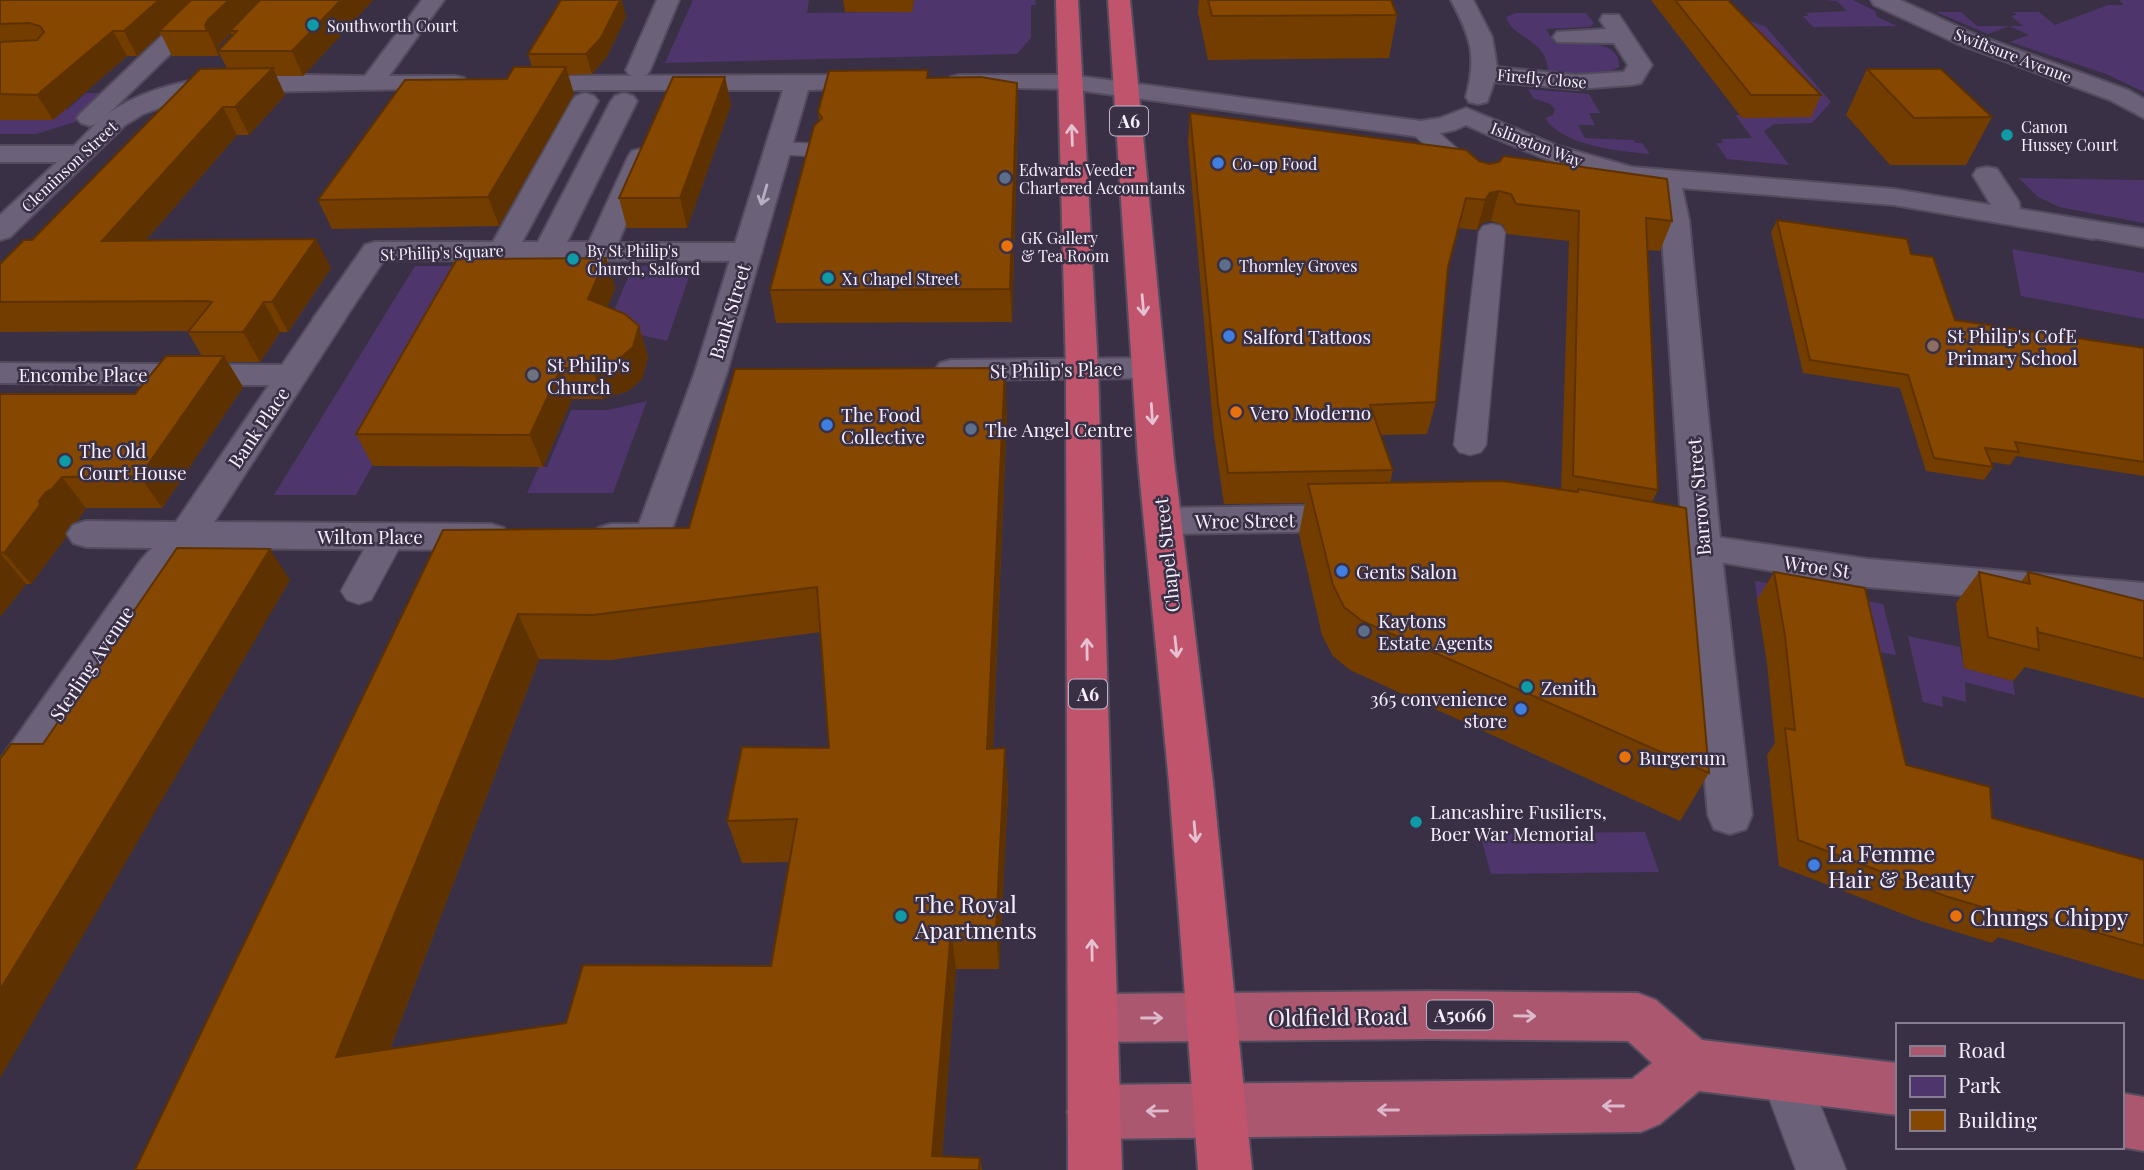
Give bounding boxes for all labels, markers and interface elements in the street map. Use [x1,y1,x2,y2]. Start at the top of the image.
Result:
place label: Southworth Court [327,15,458,36]
marker: Southworth Court [305,17,321,33]
street label: Swiftsure Avenue [1951,23,2075,87]
street label: Firefly Close [1496,64,1588,92]
road number: A6 [1110,106,1148,136]
street label: Cleminson Street [16,116,122,216]
place label: Canon Hussey Court [2021,116,2118,155]
street label: Islington Way [1488,117,1586,171]
one-way arrow [1066,124,1079,147]
marker: Canon Hussey Court [1999,127,2015,143]
place label: Co-op Food [1232,153,1317,174]
marker: Co-op Food [1210,155,1226,171]
place label: Edwards Veeder Chartered Accountants [1019,159,1185,198]
marker: Edwards Veeder Chartered Accountants [997,170,1013,186]
one-way arrow [757,183,770,205]
place label: GK Gallery & Tea Room [1021,227,1109,266]
marker: GK Gallery & Tea Room [999,238,1015,254]
street label: St Philip's Square [380,239,504,265]
place label: By St Philip's Church, Salford [587,240,700,279]
marker: By St Philip's Church, Salford [565,251,581,267]
place label: Thornley Groves [1239,255,1357,276]
marker: Thornley Groves [1217,257,1233,273]
street label: Bank Street [702,260,756,362]
place label: X1 Chapel Street [842,268,960,289]
marker: X1 Chapel Street [820,270,836,286]
one-way arrow [1137,293,1150,316]
place label: St Philip's CofE Primary School [1947,322,2078,370]
place label: Salford Tattoos [1243,323,1371,349]
marker: Salford Tattoos [1221,328,1237,344]
marker: St Philip's CofE Primary School [1925,338,1941,354]
place label: St Philip's Church [547,351,630,399]
street label: St Philip's Place [990,355,1122,383]
street label: Encombe Place [18,361,148,387]
marker: St Philip's Church [525,367,541,383]
street label: Bank Place [221,381,295,473]
place label: Vero Moderno [1249,399,1371,425]
place label: The Food Collective [841,401,925,449]
one-way arrow [1146,402,1159,425]
marker: Vero Moderno [1228,404,1244,420]
place label: The Angel Centre [985,416,1133,442]
marker: The Food Collective [819,417,835,433]
marker: The Angel Centre [963,421,979,437]
place label: The Old Court House [79,437,187,485]
street label: Barrow Street [1680,437,1716,557]
marker: The Old Court House [57,453,73,469]
street label: Chapel Street [1147,496,1185,614]
street label: Wroe Street [1194,506,1296,534]
street label: Wilton Place [316,523,423,549]
street label: Wroe St [1781,548,1852,584]
place label: Gents Salon [1356,558,1458,584]
marker: Gents Salon [1334,563,1350,579]
street label: Sterling Avenue [43,600,139,726]
place label: Kaytons Estate Agents [1378,607,1493,655]
marker: Kaytons Estate Agents [1356,623,1372,639]
one-way arrow [1169,635,1182,658]
one-way arrow [1080,638,1094,661]
place label: Zenith [1541,674,1597,700]
marker: Zenith [1519,679,1535,695]
road number: A6 [1069,680,1107,708]
place label: 365 convenience store [1370,685,1507,733]
marker: 365 convenience store [1513,701,1529,717]
place label: Burgerum [1639,744,1726,770]
marker: Burgerum [1617,749,1633,765]
place label: Lancashire Fusiliers, Boer War Memorial [1430,798,1607,846]
marker: Lancashire Fusiliers, Boer War Memorial [1408,814,1424,830]
one-way arrow [1189,820,1202,843]
place label: La Femme Hair & Beauty [1828,837,1975,894]
marker: La Femme Hair & Beauty [1806,857,1822,873]
place label: The Royal Apartments [914,888,1037,945]
place label: Chungs Chippy [1970,901,2129,932]
marker: The Royal Apartments [893,908,909,924]
marker: Chungs Chippy [1948,908,1964,924]
one-way arrow [1085,939,1099,962]
street label: Oldfield Road [1268,999,1408,1033]
road number: A5066 [1427,1000,1493,1030]
one-way arrow [1513,1009,1536,1022]
one-way arrow [1141,1012,1164,1025]
legend [1896,1023,2123,1149]
text: Road [1958,1035,2006,1063]
text: Park [1958,1070,2002,1098]
one-way arrow [1602,1099,1625,1112]
one-way arrow [1377,1103,1400,1117]
one-way arrow [1146,1104,1169,1118]
text: Building [1958,1105,2037,1133]

